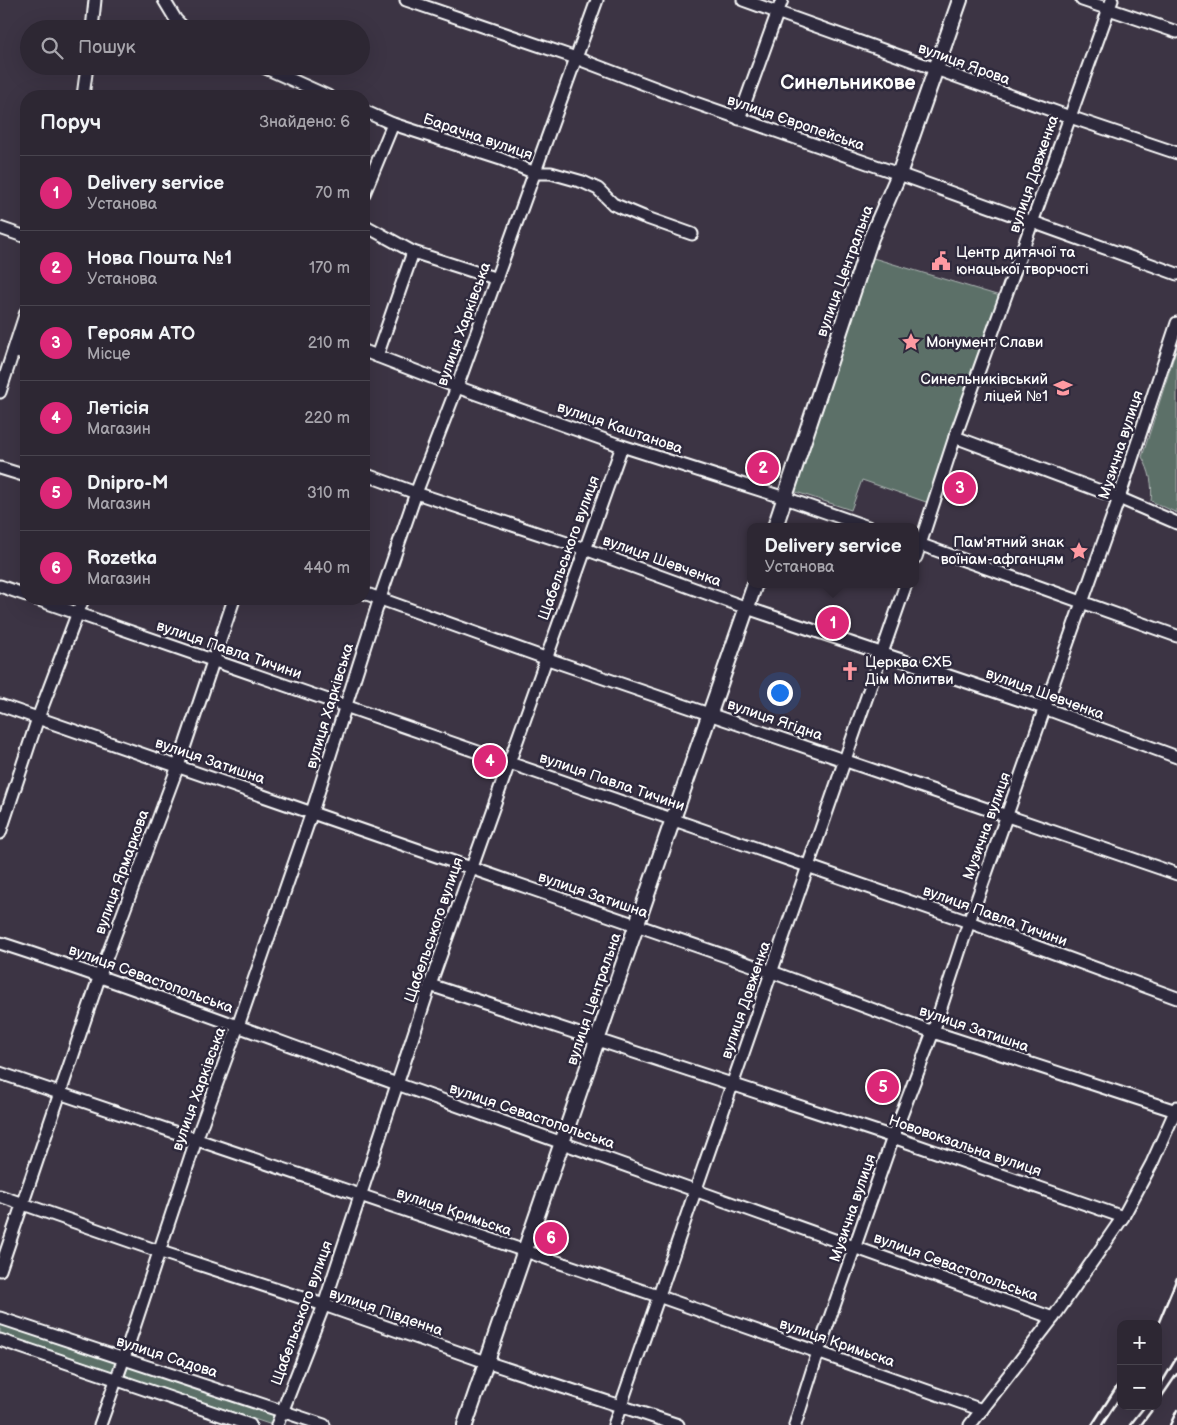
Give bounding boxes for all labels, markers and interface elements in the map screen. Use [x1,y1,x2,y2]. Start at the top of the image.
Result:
search box [20,20,370,75]
icon: search [38,34,66,62]
text: Пошук [78,36,136,59]
street label: вулиця Ярова [915,39,1013,89]
district label: Синельникове [780,71,916,95]
street label: вулиця Європейська [725,91,867,156]
street label: Барачна вулиця [421,109,535,165]
text: Поруч [40,110,101,135]
text: Знайдено: 6 [260,113,350,132]
street label: вулиця Довженка [1005,113,1063,235]
text: Delivery service [87,172,224,195]
text: 1 [53,184,59,203]
text: 70 m [315,184,350,203]
text: Установа [87,195,157,214]
street label: вулиця Центральна [812,202,878,339]
place label: Центр дитячої та юнацької творчості [956,243,1089,279]
text: Нова Пошта №1 [87,247,232,270]
public building icon: Центр дитячої та юнацької творчості [930,250,952,272]
text: 2 [51,259,61,278]
text: 170 m [309,259,350,278]
street label: вулиця Харківська [433,259,495,388]
text: Установа [87,270,157,289]
text: Героям АТО [87,322,195,345]
place icon: Монумент Слави [900,331,922,353]
place label: Монумент Слави [926,333,1043,352]
text: 3 [51,334,61,353]
text: 210 m [308,334,350,353]
text: Місце [87,345,131,364]
place label: Синельниківський ліцей №1 [921,370,1048,406]
school or university icon: Синельниківський ліцей №1 [1052,377,1074,399]
street label: Музична вулиця [1095,388,1147,502]
text: Летісія [87,397,149,420]
street label: вулиця Каштанова [555,398,685,458]
text: 4 [51,409,61,428]
text: 220 m [304,409,350,428]
text: Магазин [87,420,151,439]
pin: 2 [747,449,779,487]
pin: 3 [944,469,976,507]
text: Dnipro-M [87,472,169,495]
street label: Щабельського вулиця [534,473,604,623]
text: 5 [51,484,61,503]
text: 310 m [307,484,350,503]
text: Магазин [87,495,151,514]
popup [747,523,919,588]
street label: вулиця Шевченка [600,531,724,591]
place label: Пам'ятний знак воїнам-афганцям [941,533,1064,569]
text: Delivery service [764,535,902,558]
place icon: Пам'ятний знак воїнам-афганцям [1068,540,1090,562]
text: Rozetka [87,547,157,570]
text: Установа [764,558,835,577]
text: 6 [51,559,61,578]
text: 440 m [304,559,350,578]
text: Магазин [87,570,151,589]
pin: 1 [817,604,849,642]
street label: вулиця Павла Тичини [154,616,304,684]
street label: вулиця Харківська [302,641,358,771]
place label: Церква ЄХБ Дім Молитви [865,653,954,689]
church icon: Церква ЄХБ Дім Молитви [839,660,861,682]
street label: вулиця Шевченка [983,664,1107,724]
your location [767,680,793,706]
street label: вулиця Ягідна [725,695,825,745]
street label: вулиця Затишна [153,733,267,789]
pin: 4 [474,742,506,780]
street label: вулиця Павла Тичини [537,748,687,816]
street label: Музична вулиця [959,770,1015,882]
street label: вулиця Ярмаркова [91,807,153,937]
street label: Щабельського вулиця [400,855,468,1005]
street label: вулиця Затишна [536,867,650,923]
street label: вулиця Павла Тичини [920,881,1070,951]
street label: вулиця Центральна [562,930,626,1068]
street label: вулиця Довженка [717,939,775,1061]
street label: вулиця Севастопольська [66,940,236,1018]
street label: вулиця Затишна [917,1001,1031,1057]
street label: вулиця Харківська [168,1024,230,1153]
pin: 5 [867,1068,899,1106]
street label: вулиця Севастопольська [447,1079,617,1153]
street label: Нововокзальна вулиця [886,1111,1044,1181]
street label: Музична вулиця [826,1151,880,1265]
street label: вулиця Кримьска [394,1183,514,1241]
pin: 6 [535,1219,567,1257]
street label: вулиця Севастопольська [871,1228,1041,1306]
street label: Щабельського вулиця [267,1238,337,1388]
street label: вулиця Південна [327,1284,445,1340]
street label: вулиця Кримьска [777,1314,897,1372]
map controls [1117,1320,1162,1410]
button: + [1117,1320,1162,1365]
street label: вулиця Садова [114,1332,220,1382]
button: − [1117,1365,1162,1410]

